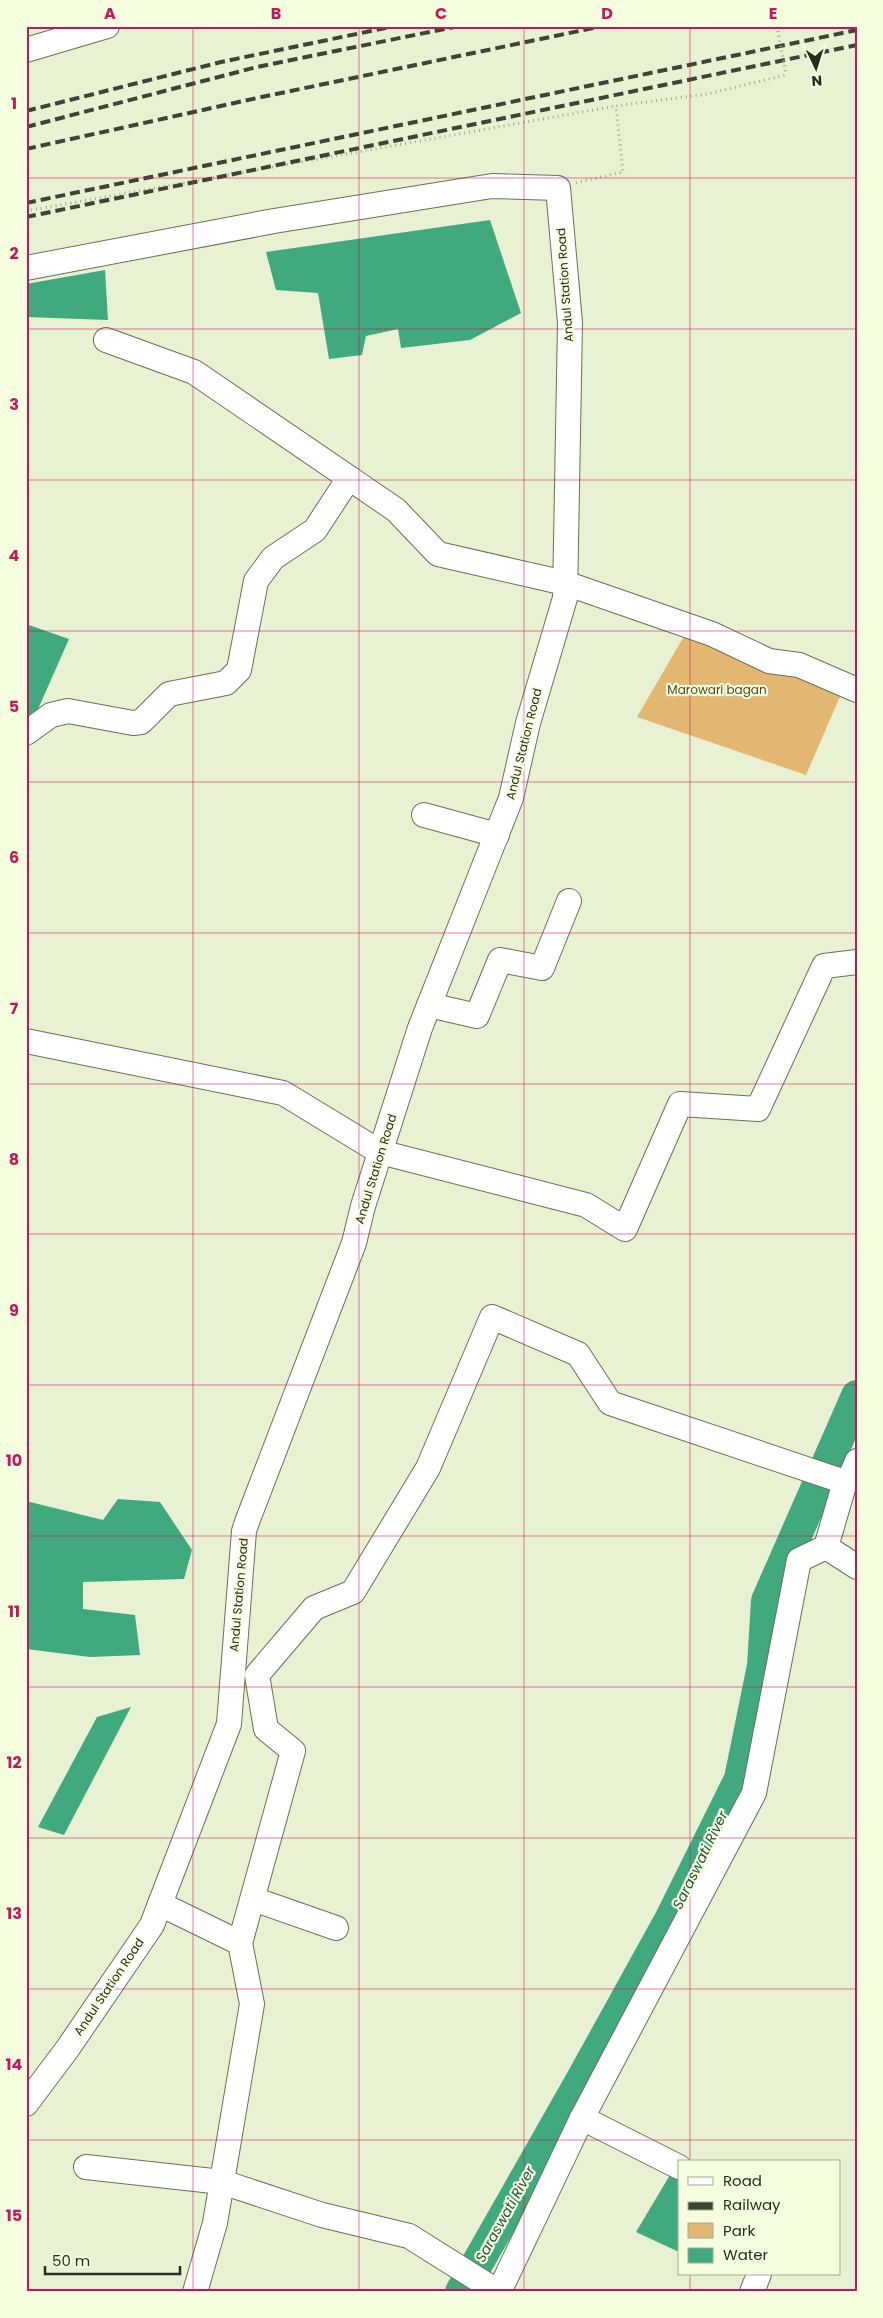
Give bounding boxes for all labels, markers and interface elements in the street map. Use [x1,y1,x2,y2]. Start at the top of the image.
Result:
text: A [104,2,116,25]
text: B [271,2,281,25]
text: C [435,2,447,25]
text: D [601,2,613,25]
text: E [769,2,777,25]
north arrow [790,42,840,92]
text: N [811,71,823,91]
text: 1 [11,92,17,115]
street label: Andul Station Road [552,227,577,343]
text: 2 [9,242,19,265]
text: 3 [9,393,19,416]
text: 4 [9,544,20,567]
park label: Marowari bagan [667,681,767,698]
street label: Andul Station Road [501,686,546,801]
text: 5 [9,695,19,718]
text: 6 [9,846,19,869]
text: 7 [10,997,19,1020]
street label: Andul Station Road [351,1112,400,1226]
text: 8 [9,1148,19,1171]
text: 9 [9,1299,19,1322]
text: 10 [6,1449,22,1472]
street label: Andul Station Road [225,1537,252,1653]
text: 11 [8,1600,20,1623]
text: 12 [6,1751,22,1774]
water label: Saraswati River [668,1807,733,1912]
text: 13 [6,1902,22,1925]
street label: Andul Station Road [70,1935,148,2039]
text: 14 [6,2053,23,2076]
legend [678,2160,840,2276]
water label: Saraswati River [470,2162,540,2266]
text: Road [723,2170,762,2191]
text: Railway [723,2194,781,2215]
text: 15 [6,2204,22,2227]
text: Park [723,2220,755,2241]
scale bar [45,2243,180,2275]
text: Water [723,2244,769,2265]
text: 50 m [52,2250,90,2271]

